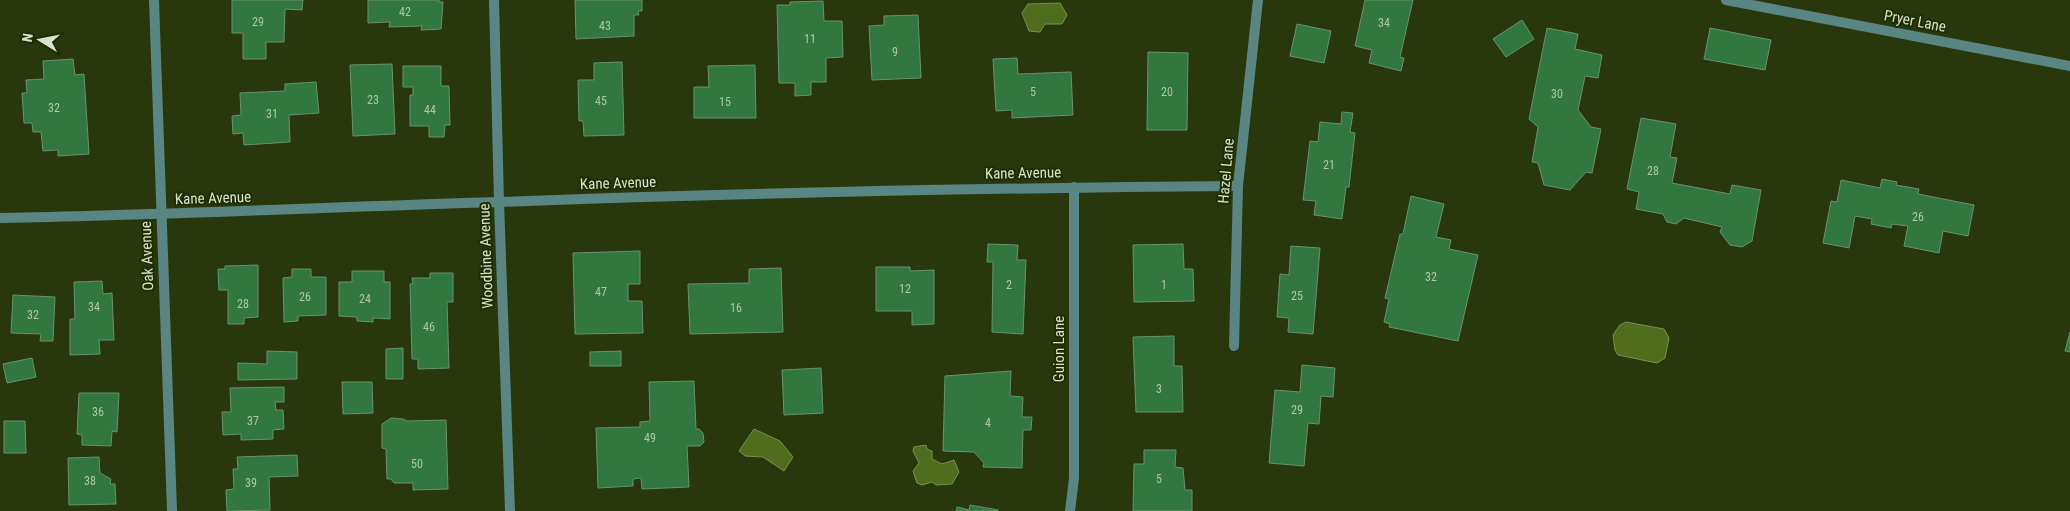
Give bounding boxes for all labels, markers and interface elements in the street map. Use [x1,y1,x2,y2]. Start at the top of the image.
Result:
house number: 42 [399,5,411,19]
street label: Pryer Lane [1882,6,1948,36]
north arrow [15,15,65,65]
house number: 29 [252,15,264,29]
house number: 34 [1378,16,1390,30]
house number: 43 [599,19,611,33]
text: N [19,32,36,43]
house number: 11 [804,32,816,46]
house number: 9 [892,45,898,59]
house number: 5 [1030,85,1036,99]
house number: 20 [1161,85,1173,99]
house number: 30 [1551,87,1563,101]
house number: 23 [367,93,379,107]
house number: 45 [595,94,607,108]
house number: 15 [719,95,731,109]
house number: 32 [48,101,60,115]
house number: 44 [424,103,436,117]
house number: 31 [266,107,278,121]
street label: Hazel Lane [1214,138,1238,204]
house number: 21 [1323,158,1335,172]
street label: Kane Avenue [985,163,1061,183]
house number: 28 [1647,164,1659,178]
street label: Kane Avenue [580,173,656,193]
street label: Kane Avenue [175,188,251,208]
street label: Woodbine Avenue [475,203,497,309]
house number: 26 [1912,210,1924,224]
street label: Oak Avenue [137,221,157,291]
house number: 32 [1425,270,1437,284]
house number: 2 [1006,278,1012,292]
house number: 1 [1161,278,1167,292]
house number: 12 [899,282,911,296]
house number: 47 [595,285,607,299]
house number: 25 [1291,289,1303,303]
house number: 26 [299,290,311,304]
house number: 24 [359,292,371,306]
house number: 28 [237,297,249,311]
house number: 34 [88,300,100,314]
house number: 16 [730,301,742,315]
house number: 32 [27,308,39,322]
street label: Guion Lane [1050,316,1068,382]
house number: 46 [423,320,435,334]
house number: 3 [1156,382,1162,396]
house number: 29 [1291,403,1303,417]
house number: 36 [92,405,104,419]
house number: 37 [247,414,259,428]
house number: 4 [985,416,991,430]
house number: 49 [644,431,656,445]
house number: 50 [411,457,423,471]
house number: 5 [1156,472,1162,486]
house number: 38 [84,474,96,488]
house number: 39 [245,476,257,490]

